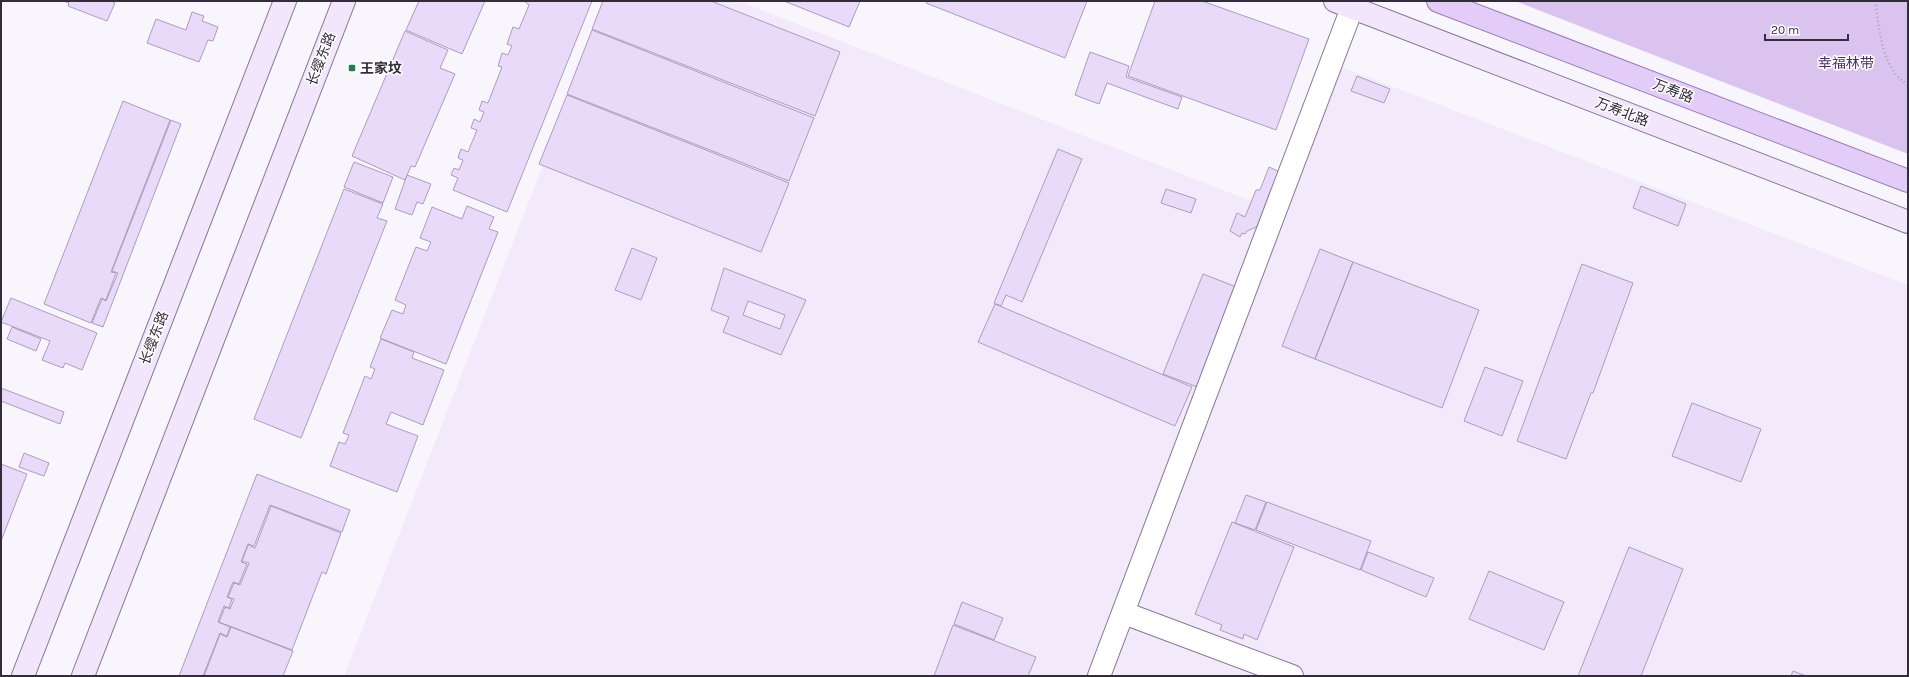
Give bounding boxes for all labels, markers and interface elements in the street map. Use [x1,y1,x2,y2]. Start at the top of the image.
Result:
scale bar [1765,16,1848,42]
text: 20 m [1771,23,1799,37]
street label: 长缨东路 [303,30,339,88]
park label: 幸福林带 [1818,55,1874,72]
place label: 王家坟 [360,60,402,77]
marker: 王家坟 [347,63,357,73]
street label: 万寿路 [1650,76,1696,106]
street label: 万寿北路 [1593,94,1651,130]
street label: 长缨东路 [136,309,172,367]

